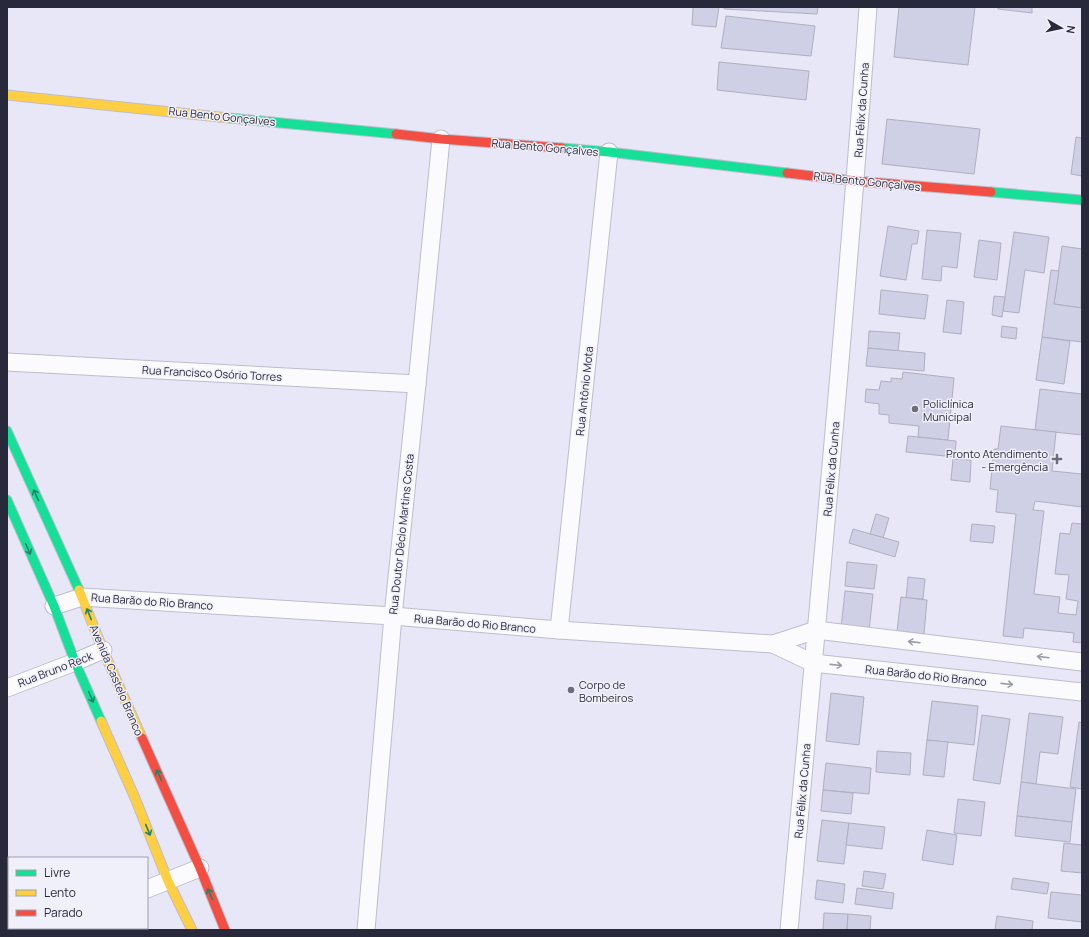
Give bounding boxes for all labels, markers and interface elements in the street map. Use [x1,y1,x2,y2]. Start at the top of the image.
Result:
north arrow [1041,8,1081,48]
text: N [1063,25,1079,35]
street label: Rua Félix da Cunha [850,62,872,158]
street label: Rua Bento Gonçalves [168,103,276,129]
street label: Rua Bento Gonçalves [491,135,599,159]
street label: Rua Bento Gonçalves [813,168,921,194]
street label: Rua Antônio Mota [572,345,596,437]
street label: Rua Francisco Osório Torres [142,362,283,384]
place label: Policlínica Municipal [923,396,974,424]
marker: Policlínica Municipal [910,404,920,414]
street label: Rua Félix da Cunha [819,421,843,517]
place label: Pronto Atendimento - Emergência [946,446,1048,474]
street label: Rua Doutor Décio Martins Costa [385,453,417,615]
marker: Pronto Atendimento - Emergência [1051,453,1063,465]
one-way arrow [32,489,39,501]
one-way arrow [25,542,33,554]
street label: Rua Barão do Rio Branco [91,589,214,613]
one-way arrow [84,608,92,620]
street label: Rua Barão do Rio Branco [413,610,537,636]
street label: Avenida Castelo Branco [87,622,147,738]
one-way arrow [908,638,921,646]
street label: Rua Bruno Reck [15,648,95,690]
one-way arrow [1037,653,1050,661]
one-way arrow [829,661,842,669]
street label: Rua Barão do Rio Branco [864,661,988,689]
place label: Corpo de Bombeiros [579,677,633,705]
one-way arrow [1000,680,1013,688]
marker: Corpo de Bombeiros [566,685,576,695]
one-way arrow [88,691,95,703]
street label: Rua Félix da Cunha [790,743,814,839]
one-way arrow [154,769,162,781]
one-way arrow [144,823,152,835]
legend [8,857,148,929]
text: Livre [44,864,70,881]
text: Lento [44,884,76,901]
one-way arrow [206,888,214,900]
text: Parado [44,904,83,921]

